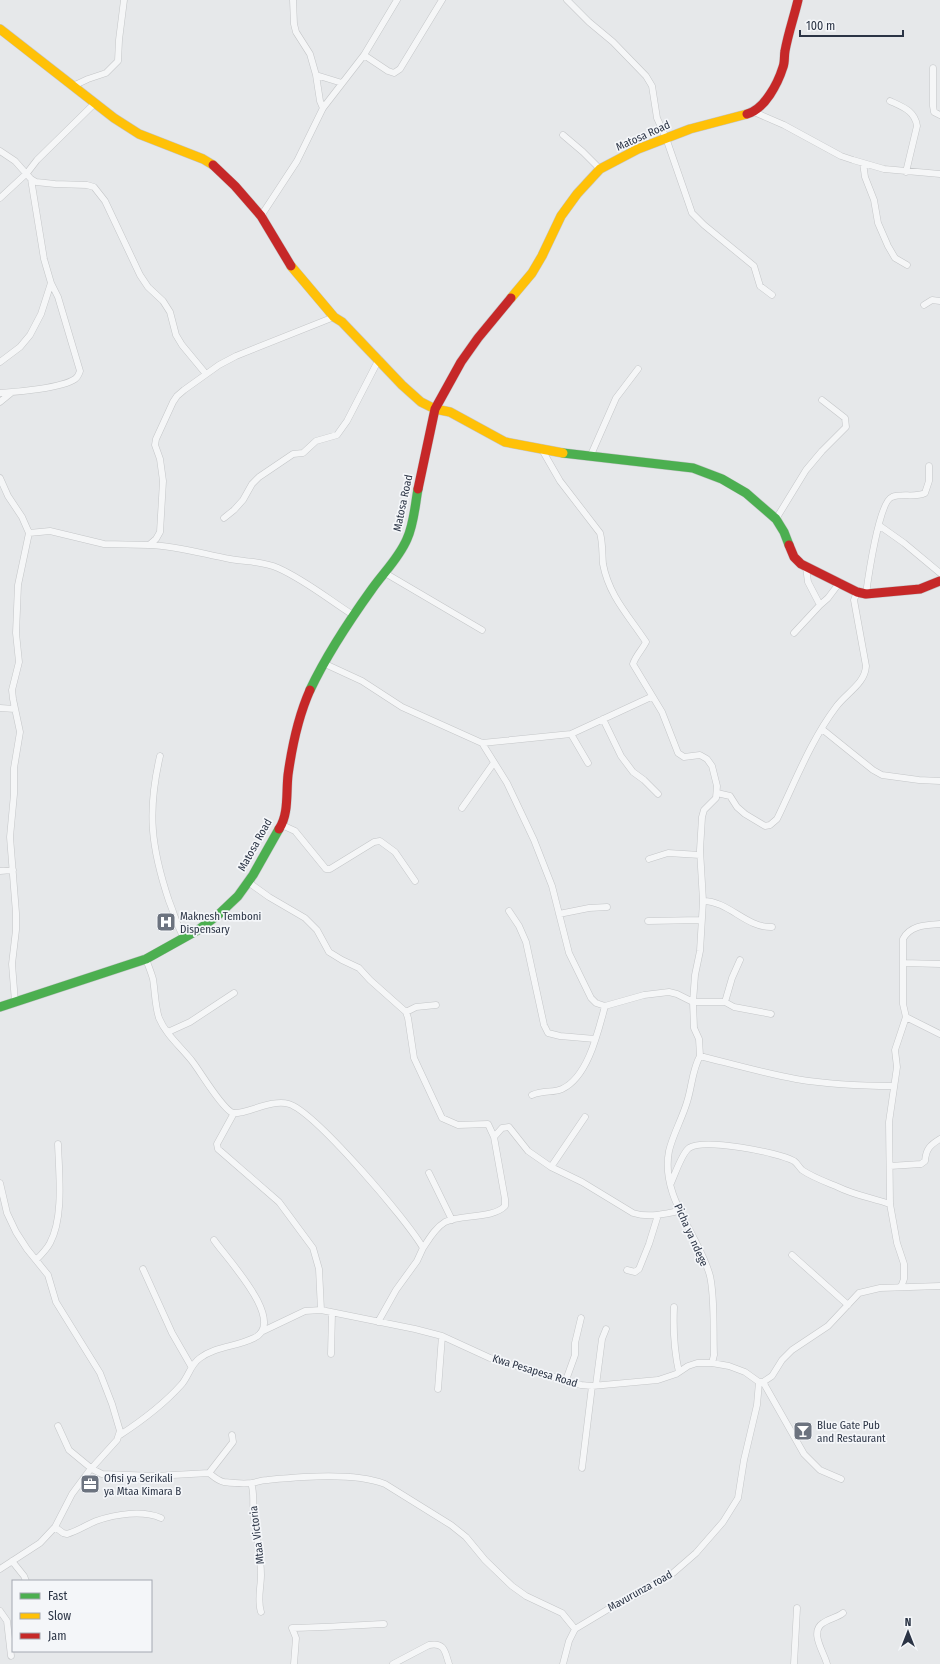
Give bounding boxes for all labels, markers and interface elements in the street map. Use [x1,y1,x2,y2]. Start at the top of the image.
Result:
scale bar [800,12,903,38]
text: 100 m [806,19,835,33]
street label: Matosa Road [614,118,672,154]
street label: Matosa Road [391,473,415,533]
street label: Matosa Road [235,817,275,873]
place label: Maknesh Temboni Dispensary [180,910,261,936]
hospital icon: Maknesh Temboni Dispensary [155,911,177,933]
street label: Picha ya ndege [671,1202,711,1268]
street label: Kwa Pesapesa Road [491,1352,579,1390]
place label: Blue Gate Pub and Restaurant [817,1419,886,1445]
bar icon: Blue Gate Pub and Restaurant [792,1420,814,1442]
place label: Ofisi ya Serikali ya Mtaa Kimara B [104,1472,181,1498]
office icon: Ofisi ya Serikali ya Mtaa Kimara B [79,1473,101,1495]
street label: Mtaa Victoria [247,1505,267,1565]
street label: Mavurunza road [605,1568,675,1614]
legend [12,1580,152,1652]
text: Fast [48,1589,67,1603]
text: Slow [48,1609,71,1623]
north arrow [888,1612,928,1652]
text: N [905,1616,911,1629]
text: Jam [48,1629,66,1643]

